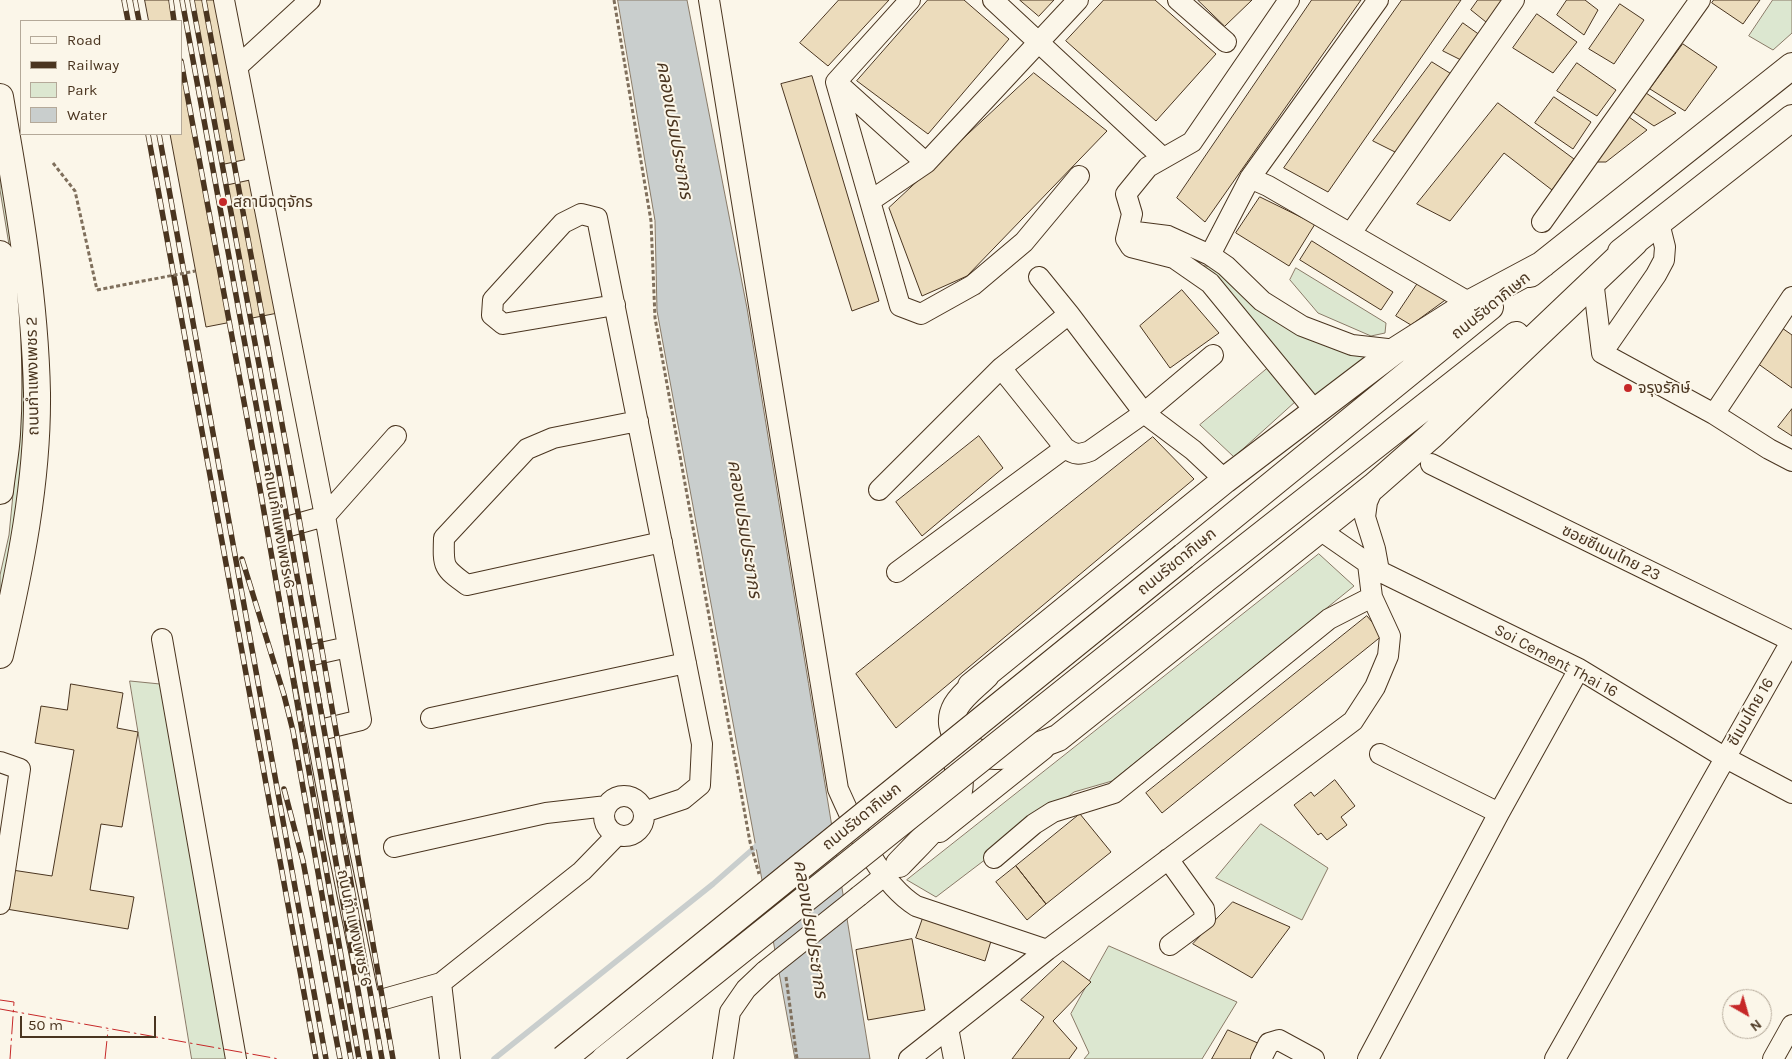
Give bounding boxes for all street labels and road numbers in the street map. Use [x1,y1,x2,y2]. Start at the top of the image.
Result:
street label: ถนนรัชดาภิเษก [1448,268,1534,344]
street label: ถนนกำแพงเพชร 2 [22,316,44,436]
street label: ถนนกำแพงเพชร 6 [259,470,299,590]
street label: ซอยซีเมนไทย 23 [1558,521,1664,585]
street label: ถนนรัชดาภิเษก [1134,524,1220,600]
street label: Soi Cement Thai 16 [1491,620,1621,702]
street label: ซีเมนไทย 16 [1724,674,1778,750]
street label: ถนนรัชดาภิเษก [819,779,905,855]
street label: ถนนกำแพงเพชร 6 [332,868,376,988]

